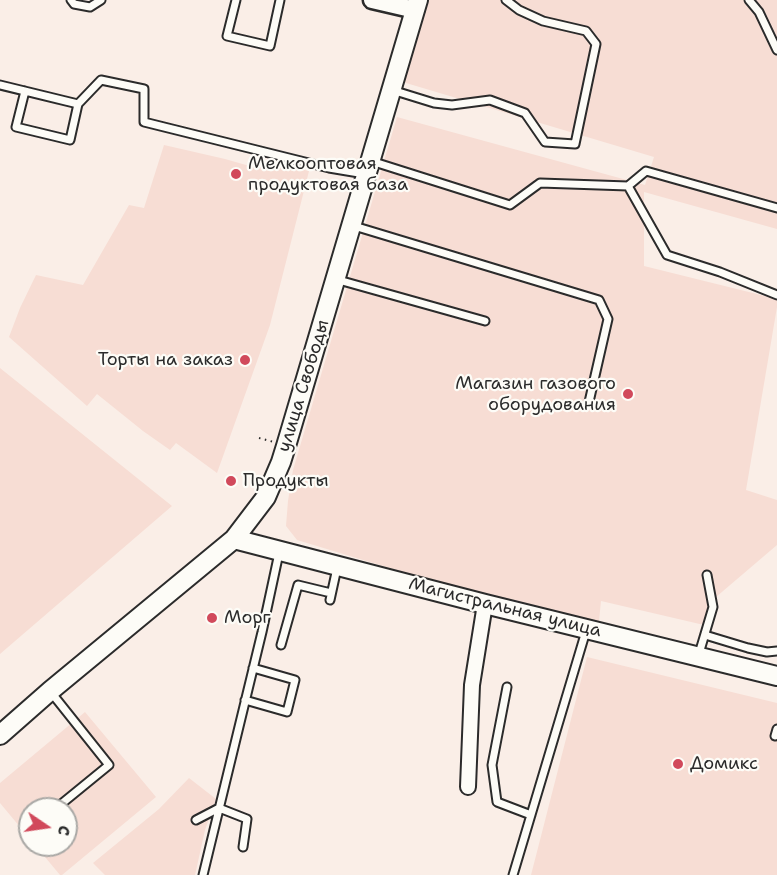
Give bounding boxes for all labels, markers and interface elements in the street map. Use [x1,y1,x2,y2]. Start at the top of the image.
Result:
place label: Мелкооптовая продуктовая база [248,153,408,195]
marker: Мелкооптовая продуктовая база [229,167,243,181]
street label: улица Свободы [274,317,334,455]
place label: Торты на заказ [98,349,233,371]
marker: Торты на заказ [238,353,252,367]
place label: Магазин газового оборудования [455,373,616,416]
marker: Магазин газового оборудования [621,387,635,401]
place label: Продукты [243,470,329,492]
marker: Продукты [224,474,238,488]
street label: Магистральная улица [406,574,604,642]
place label: Морг [224,607,271,629]
marker: Морг [205,611,219,625]
place label: Домикс [690,753,758,775]
marker: Домикс [671,757,685,771]
north arrow [18,797,78,857]
text: С [53,824,75,838]

